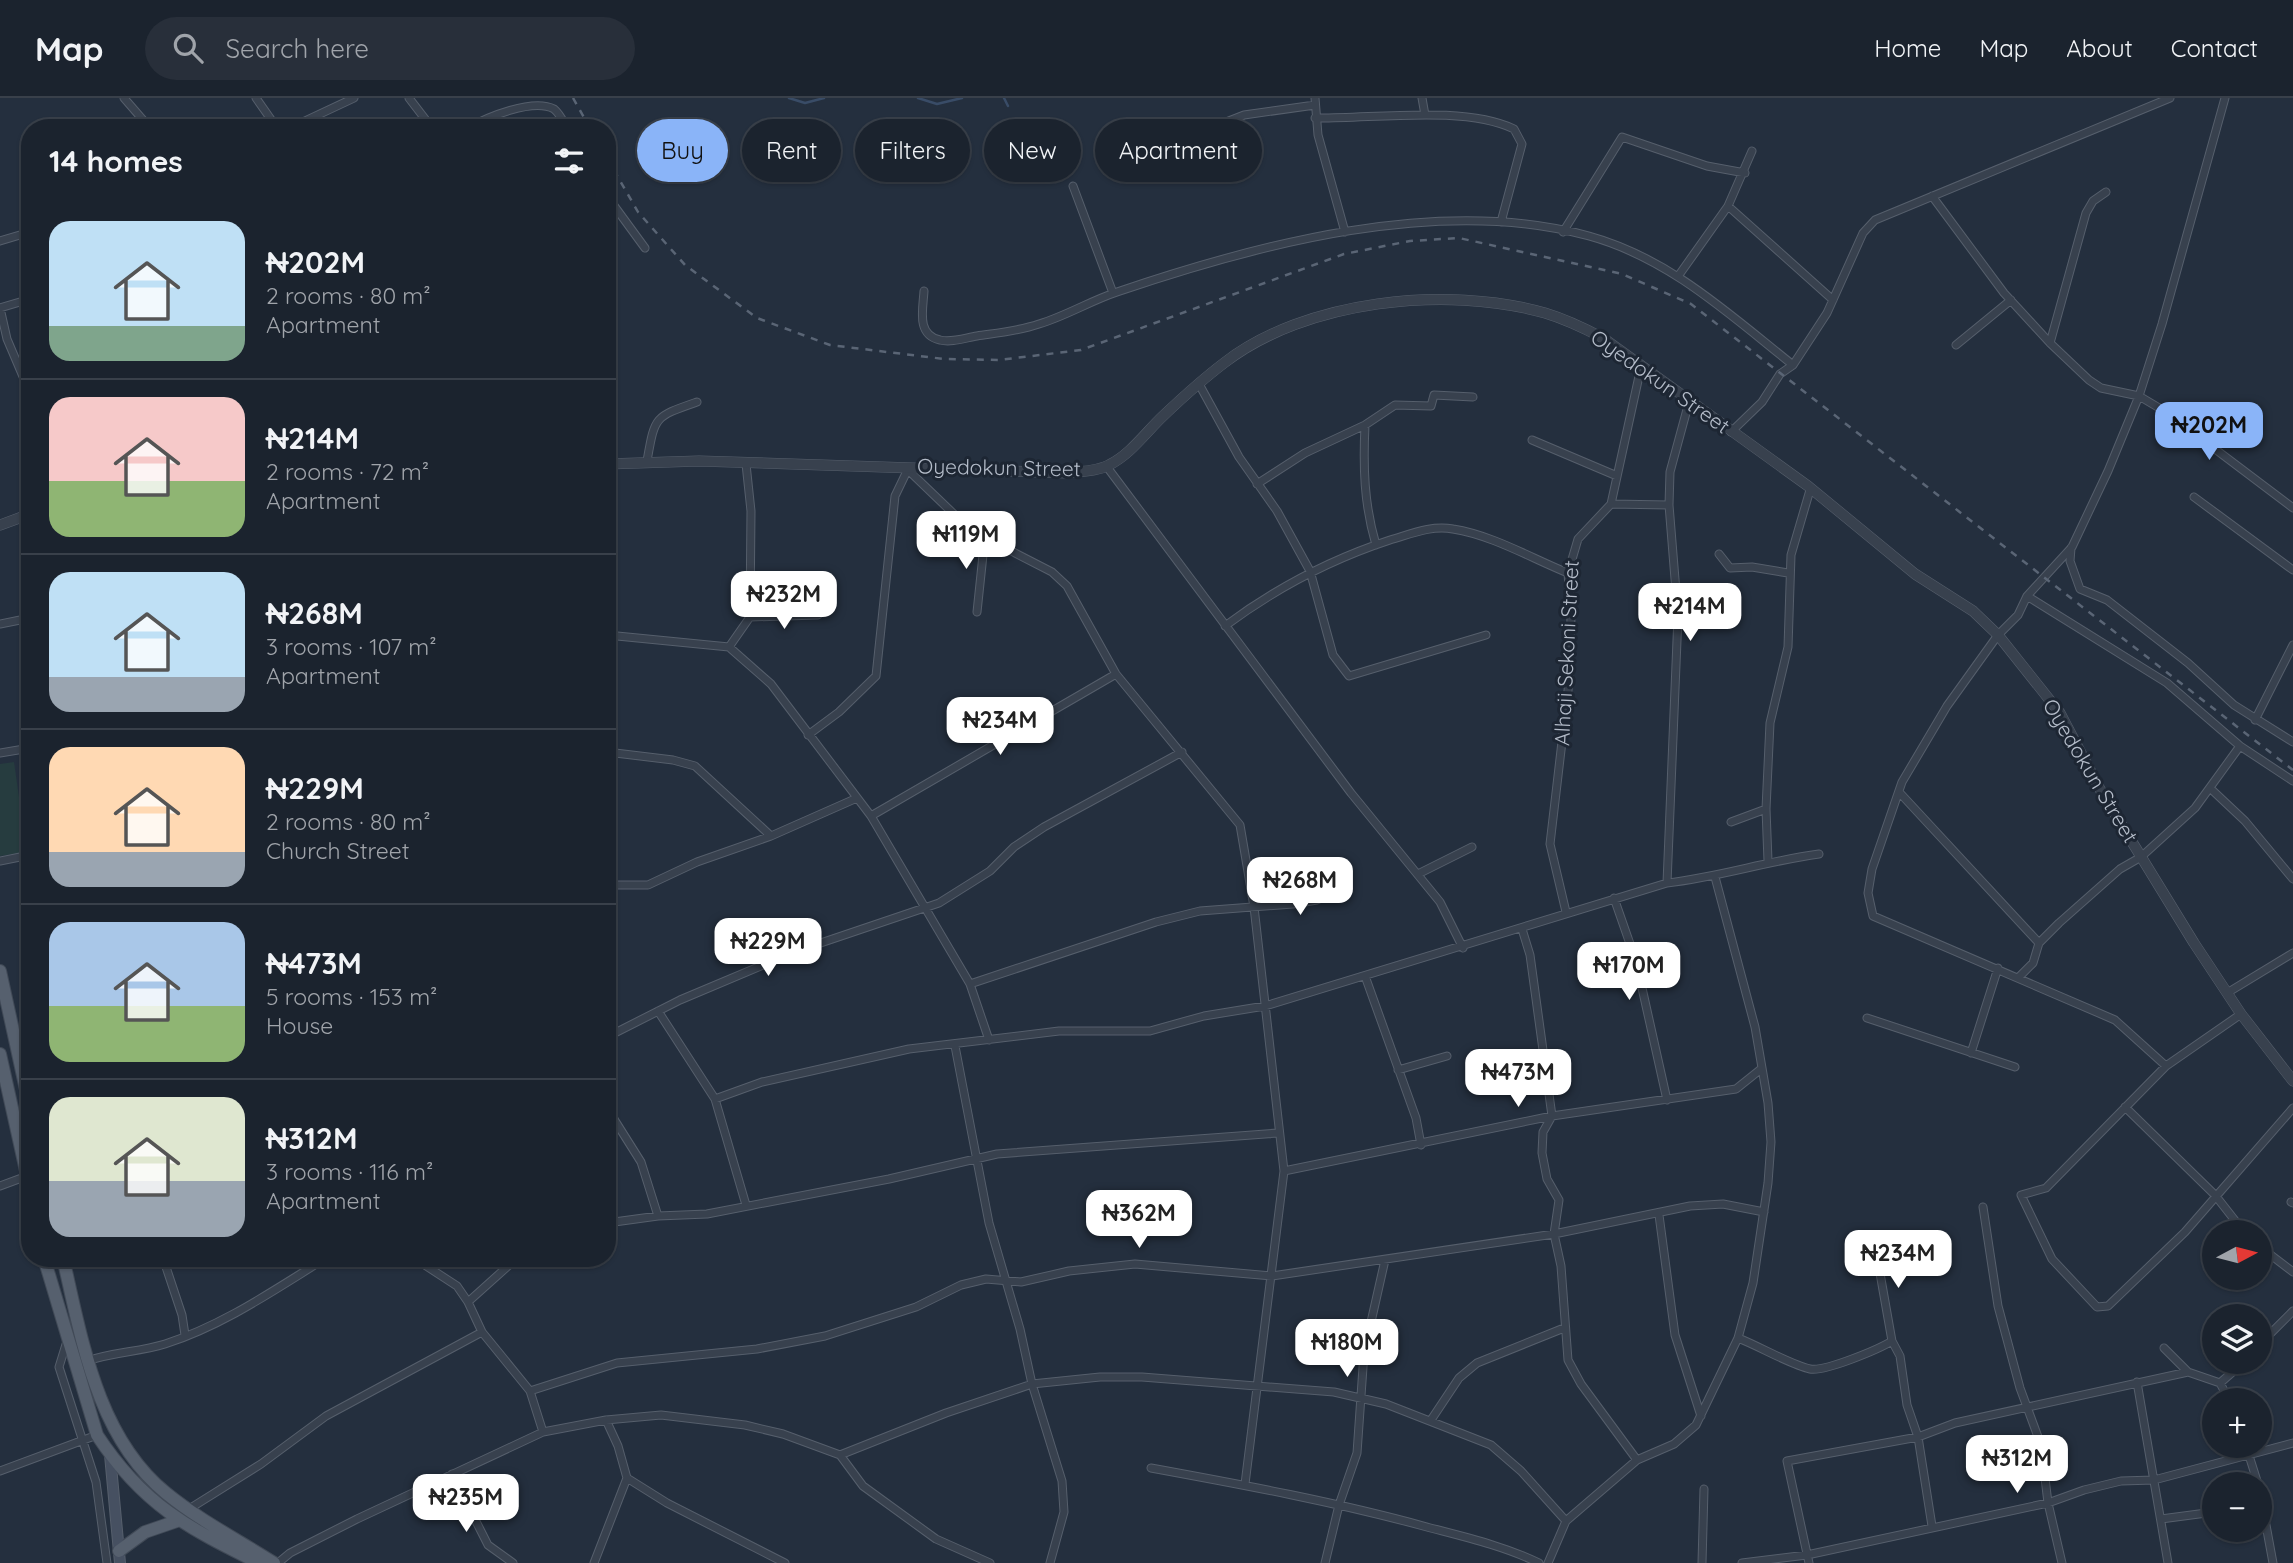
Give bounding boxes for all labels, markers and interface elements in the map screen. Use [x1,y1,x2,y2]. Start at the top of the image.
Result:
search box [145,17,635,80]
text: Map [35,28,103,69]
icon: search [169,29,207,67]
text: Search here [225,32,369,65]
text: Home [1874,33,1941,63]
text: Map [1979,33,2028,63]
text: About [2066,33,2133,63]
text: Contact [2171,33,2258,63]
chip: Buy [637,119,728,182]
chip: Rent [742,119,841,182]
chip: Filters [855,119,970,182]
chip: New [984,119,1081,182]
chip: Apartment [1095,119,1262,182]
text: 14 homes [49,142,183,180]
icon: filters [550,142,588,180]
text: ₦202M [266,243,365,281]
icon: home [105,249,189,333]
text: 2 rooms · 80 m² [266,281,431,310]
text: Apartment [266,310,380,339]
street label: Oyedokun Street [1586,324,1735,439]
pin: ₦202M [2160,402,2258,462]
text: ₦202M [2171,410,2247,439]
text: ₦214M [266,419,359,457]
icon: home [105,425,189,509]
street label: Oyedokun Street [917,453,1081,481]
text: 2 rooms · 72 m² [266,457,429,486]
text: Apartment [266,486,380,515]
pin: ₦119M [917,512,1015,571]
text: ₦119M [933,519,999,548]
street label: Alhaji Sekoni Street [1548,559,1584,746]
pin: ₦232M [735,572,833,631]
text: ₦232M [747,579,821,608]
pin: ₦214M [1641,584,1739,643]
text: ₦214M [1654,591,1726,620]
text: ₦268M [266,594,363,632]
icon: home [105,600,189,684]
text: 3 rooms · 107 m² [266,632,437,661]
text: Apartment [266,661,380,690]
street label: Oyedokun Street [2038,694,2144,847]
pin: ₦234M [951,698,1049,757]
text: ₦234M [963,705,1037,734]
text: ₦229M [266,769,364,807]
icon: home [105,775,189,859]
text: 2 rooms · 80 m² [266,807,431,836]
text: Church Street [266,836,410,865]
pin: ₦268M [1251,858,1349,917]
text: ₦268M [1263,865,1337,894]
pin: ₦229M [719,918,817,978]
text: ₦229M [731,926,805,955]
pin: ₦170M [1580,942,1678,1002]
text: ₦473M [266,944,362,982]
icon: home [105,950,189,1034]
text: ₦170M [1593,950,1665,979]
text: 5 rooms · 153 m² [266,982,437,1011]
text: House [266,1011,333,1040]
pin: ₦473M [1469,1049,1567,1109]
text: ₦473M [1481,1057,1555,1086]
text: ₦312M [266,1119,357,1157]
icon: home [105,1125,189,1209]
text: 3 rooms · 116 m² [266,1157,433,1186]
text: Apartment [266,1186,380,1215]
pin: ₦362M [1090,1190,1188,1250]
text: ₦362M [1102,1198,1176,1227]
north arrow [2202,1220,2272,1290]
map controls [2202,1220,2272,1542]
pin: ₦234M [1849,1230,1947,1290]
text: ₦234M [1861,1238,1935,1267]
button: layers [2202,1304,2272,1374]
pin: ₦180M [1298,1320,1396,1379]
text: ₦180M [1311,1327,1383,1356]
button: + [2202,1388,2272,1458]
pin: ₦312M [1968,1436,2066,1495]
text: ₦312M [1982,1443,2052,1472]
button: − [2202,1472,2272,1542]
pin: ₦235M [417,1474,515,1534]
text: ₦235M [429,1482,503,1511]

